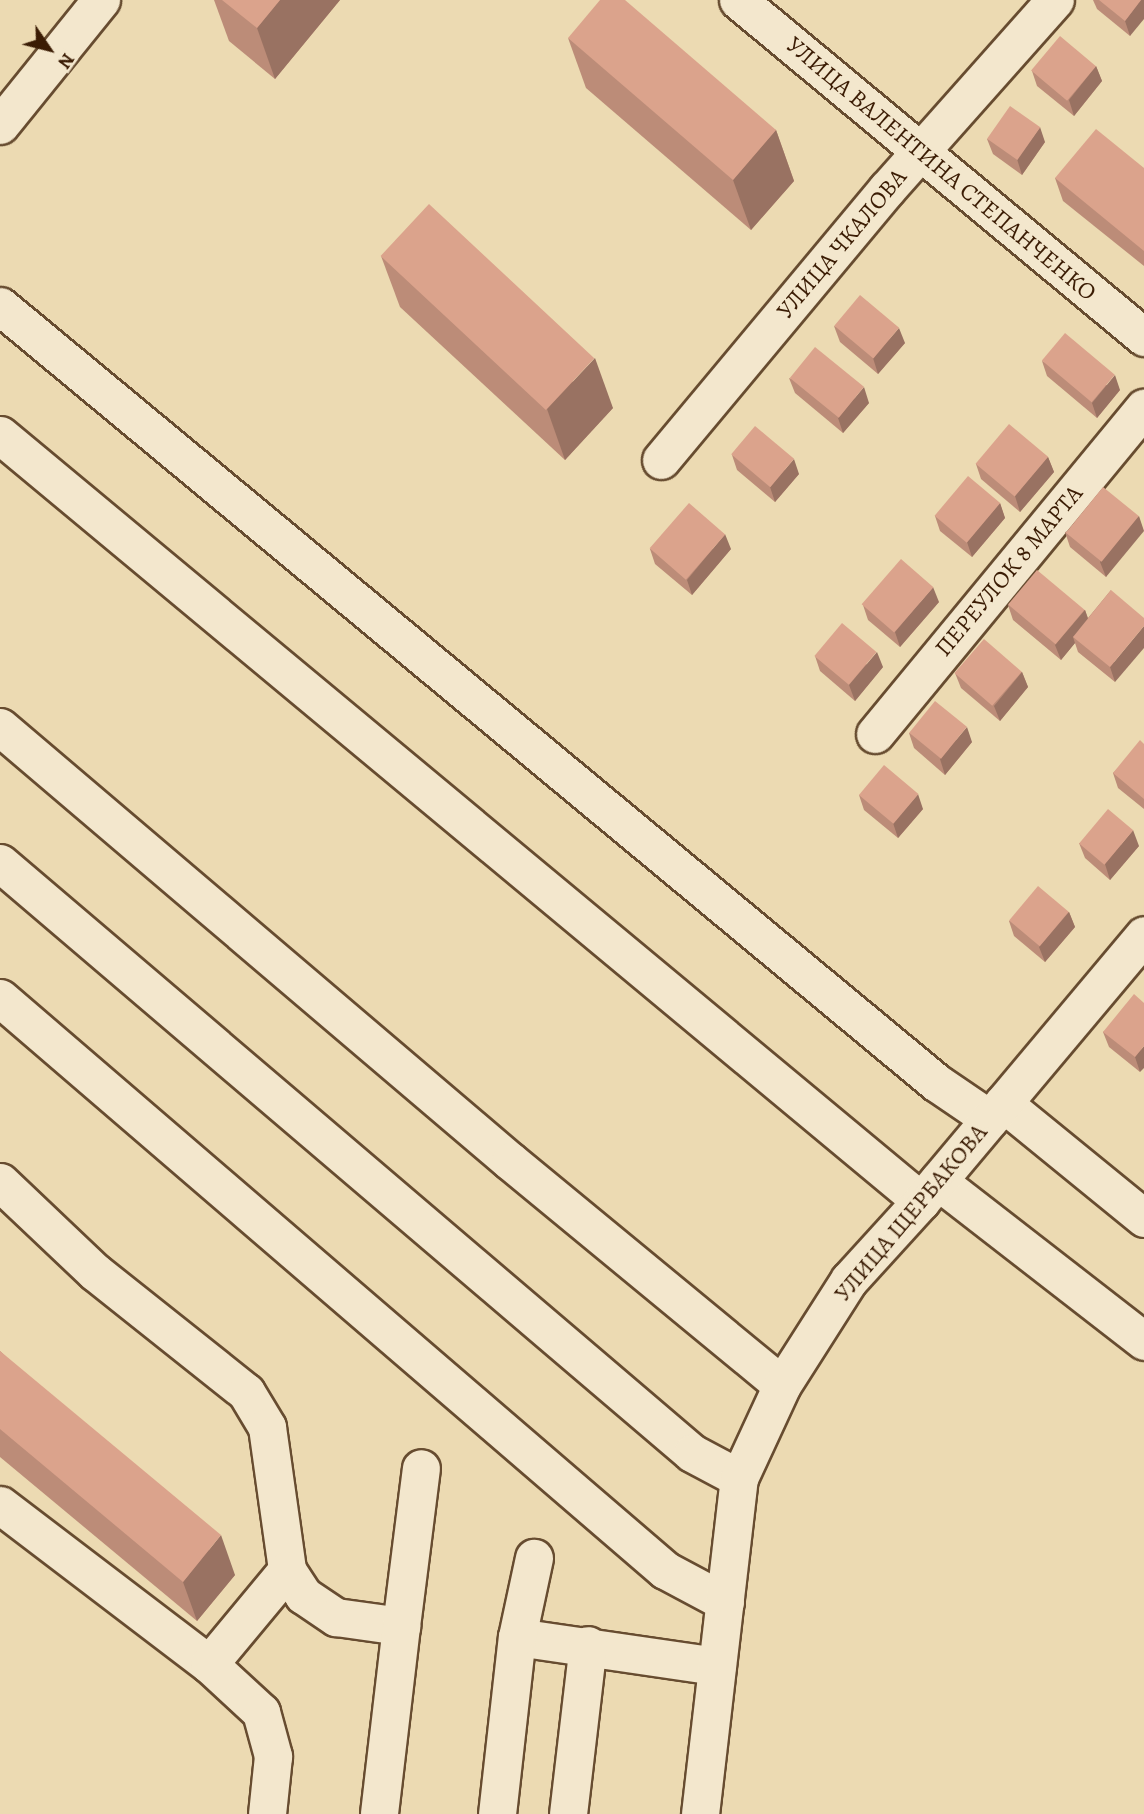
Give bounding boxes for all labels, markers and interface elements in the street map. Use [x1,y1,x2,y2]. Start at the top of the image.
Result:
north arrow [14,14,84,84]
street label: УЛИЦА ВАЛЕНТИНА СТЕПАНЧЕНКО [780,31,1102,307]
text: N [52,48,81,74]
street label: УЛИЦА ЧКАЛОВА [771,163,913,325]
street label: ПЕРЕУЛОК 8 МАРТА [929,480,1089,662]
street label: УЛИЦА ЩЕРБАКОВА [828,1118,994,1308]

